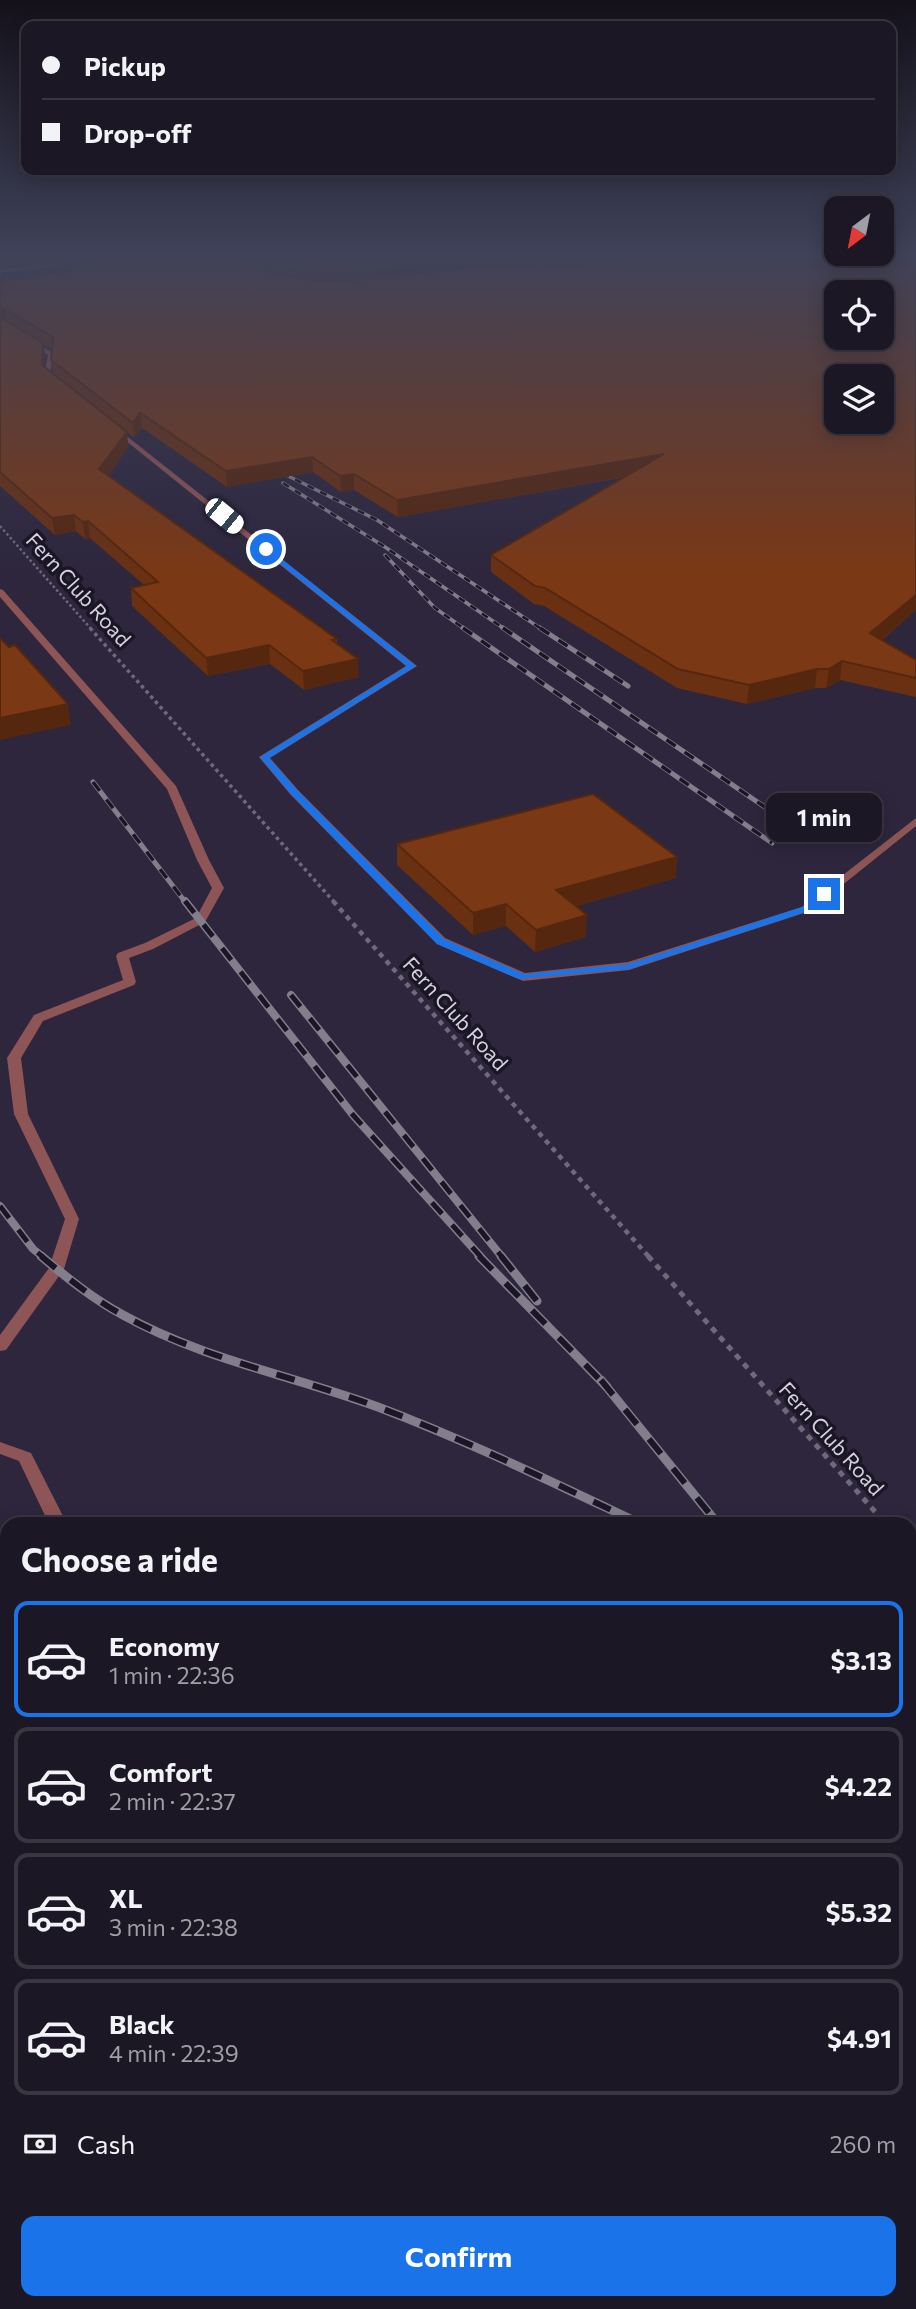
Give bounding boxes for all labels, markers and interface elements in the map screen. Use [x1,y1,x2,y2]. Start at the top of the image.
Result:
text: Pickup [84,50,166,81]
text: Drop-off [84,117,191,148]
north arrow [824,196,894,266]
map controls [824,196,894,434]
button: locate [824,280,894,350]
button: layers [824,364,894,434]
car [202,495,247,537]
street label: Fern Club Road [22,527,137,651]
route start [250,533,282,565]
callout: 1 min [766,792,882,842]
text: 1 min [797,803,851,831]
route end [808,878,840,910]
street label: Fern Club Road [399,951,514,1075]
street label: Fern Club Road [775,1376,890,1500]
text: Choose a ride [21,1539,218,1579]
icon: car [25,1628,88,1691]
text: Economy [109,1630,220,1661]
text: $3.13 [830,1644,892,1675]
text: 1 min · 22:36 [109,1661,235,1689]
icon: car [25,1754,88,1817]
text: Comfort [109,1756,212,1787]
text: $4.22 [825,1770,892,1801]
text: 2 min · 22:37 [109,1787,236,1815]
icon: car [25,1880,88,1943]
text: XL [109,1882,143,1913]
text: $5.32 [826,1896,892,1927]
text: 3 min · 22:38 [109,1913,238,1941]
icon: car [25,2006,88,2069]
text: Black [109,2008,175,2039]
text: $4.91 [827,2022,892,2053]
text: 4 min · 22:39 [109,2039,239,2067]
icon: cash [21,2125,59,2163]
text: Cash [77,2128,135,2159]
text: 260 m [830,2130,896,2158]
button: Confirm [21,2216,896,2296]

